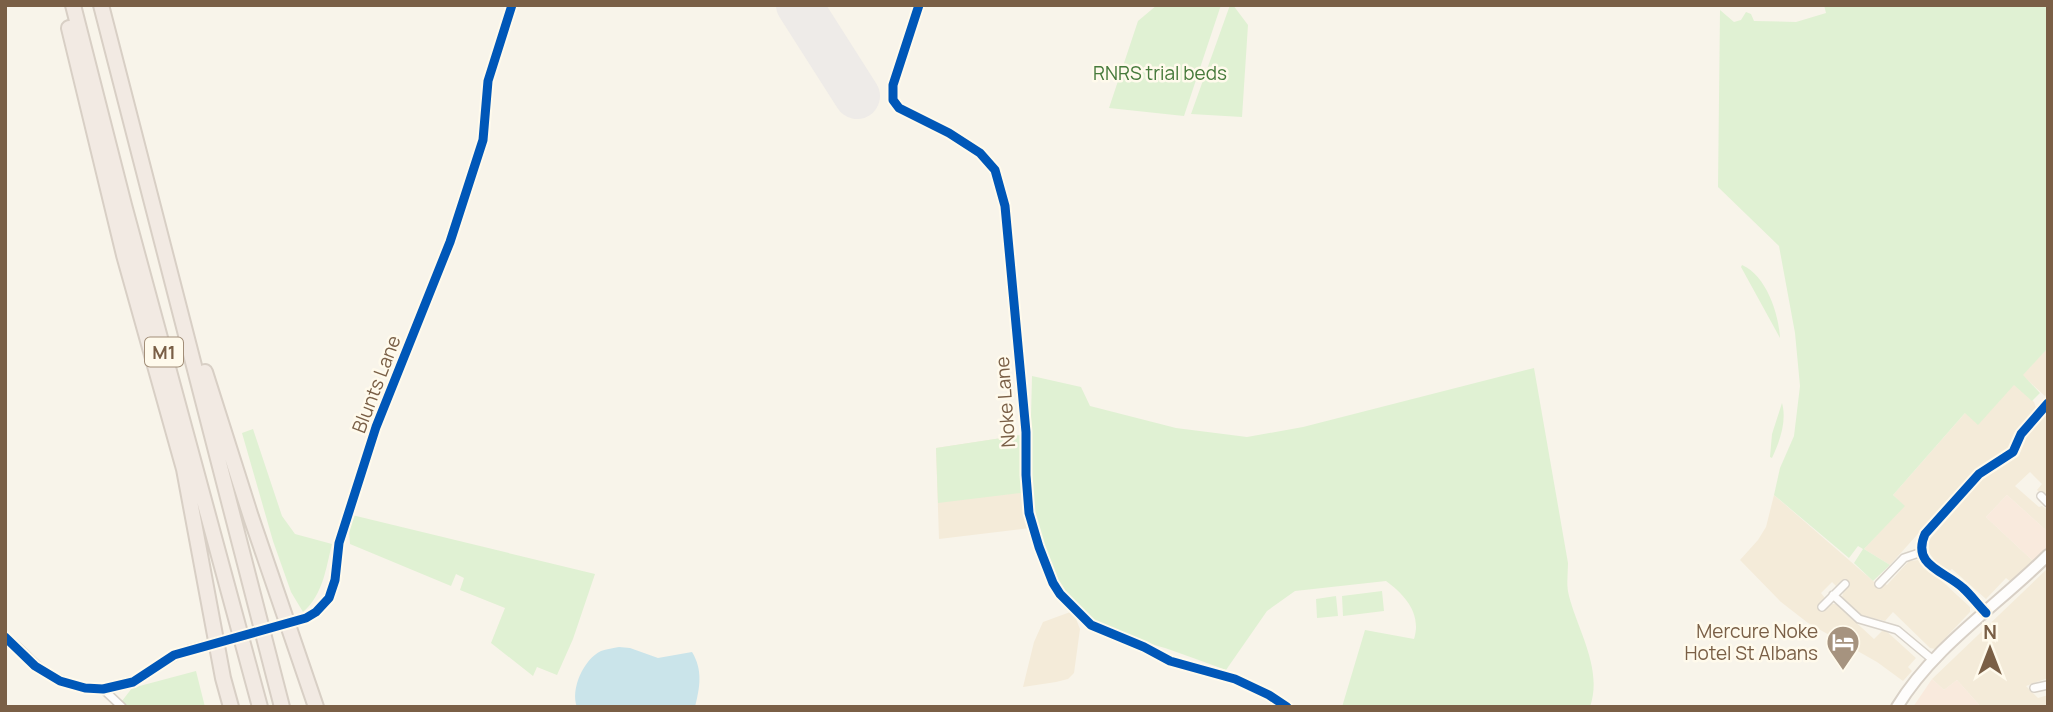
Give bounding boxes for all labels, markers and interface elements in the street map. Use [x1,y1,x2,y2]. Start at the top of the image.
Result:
park label: RNRS trial beds [1093,60,1227,86]
street label: Blunts Lane [345,331,407,437]
road number: M1 [145,338,183,366]
street label: Noke Lane [989,356,1021,448]
north arrow [1955,614,2025,684]
place label: Mercure Noke Hotel St Albans [1685,618,1818,666]
text: N [1983,619,1997,645]
hotel icon: Mercure Noke Hotel St Albans [1824,623,1862,672]

